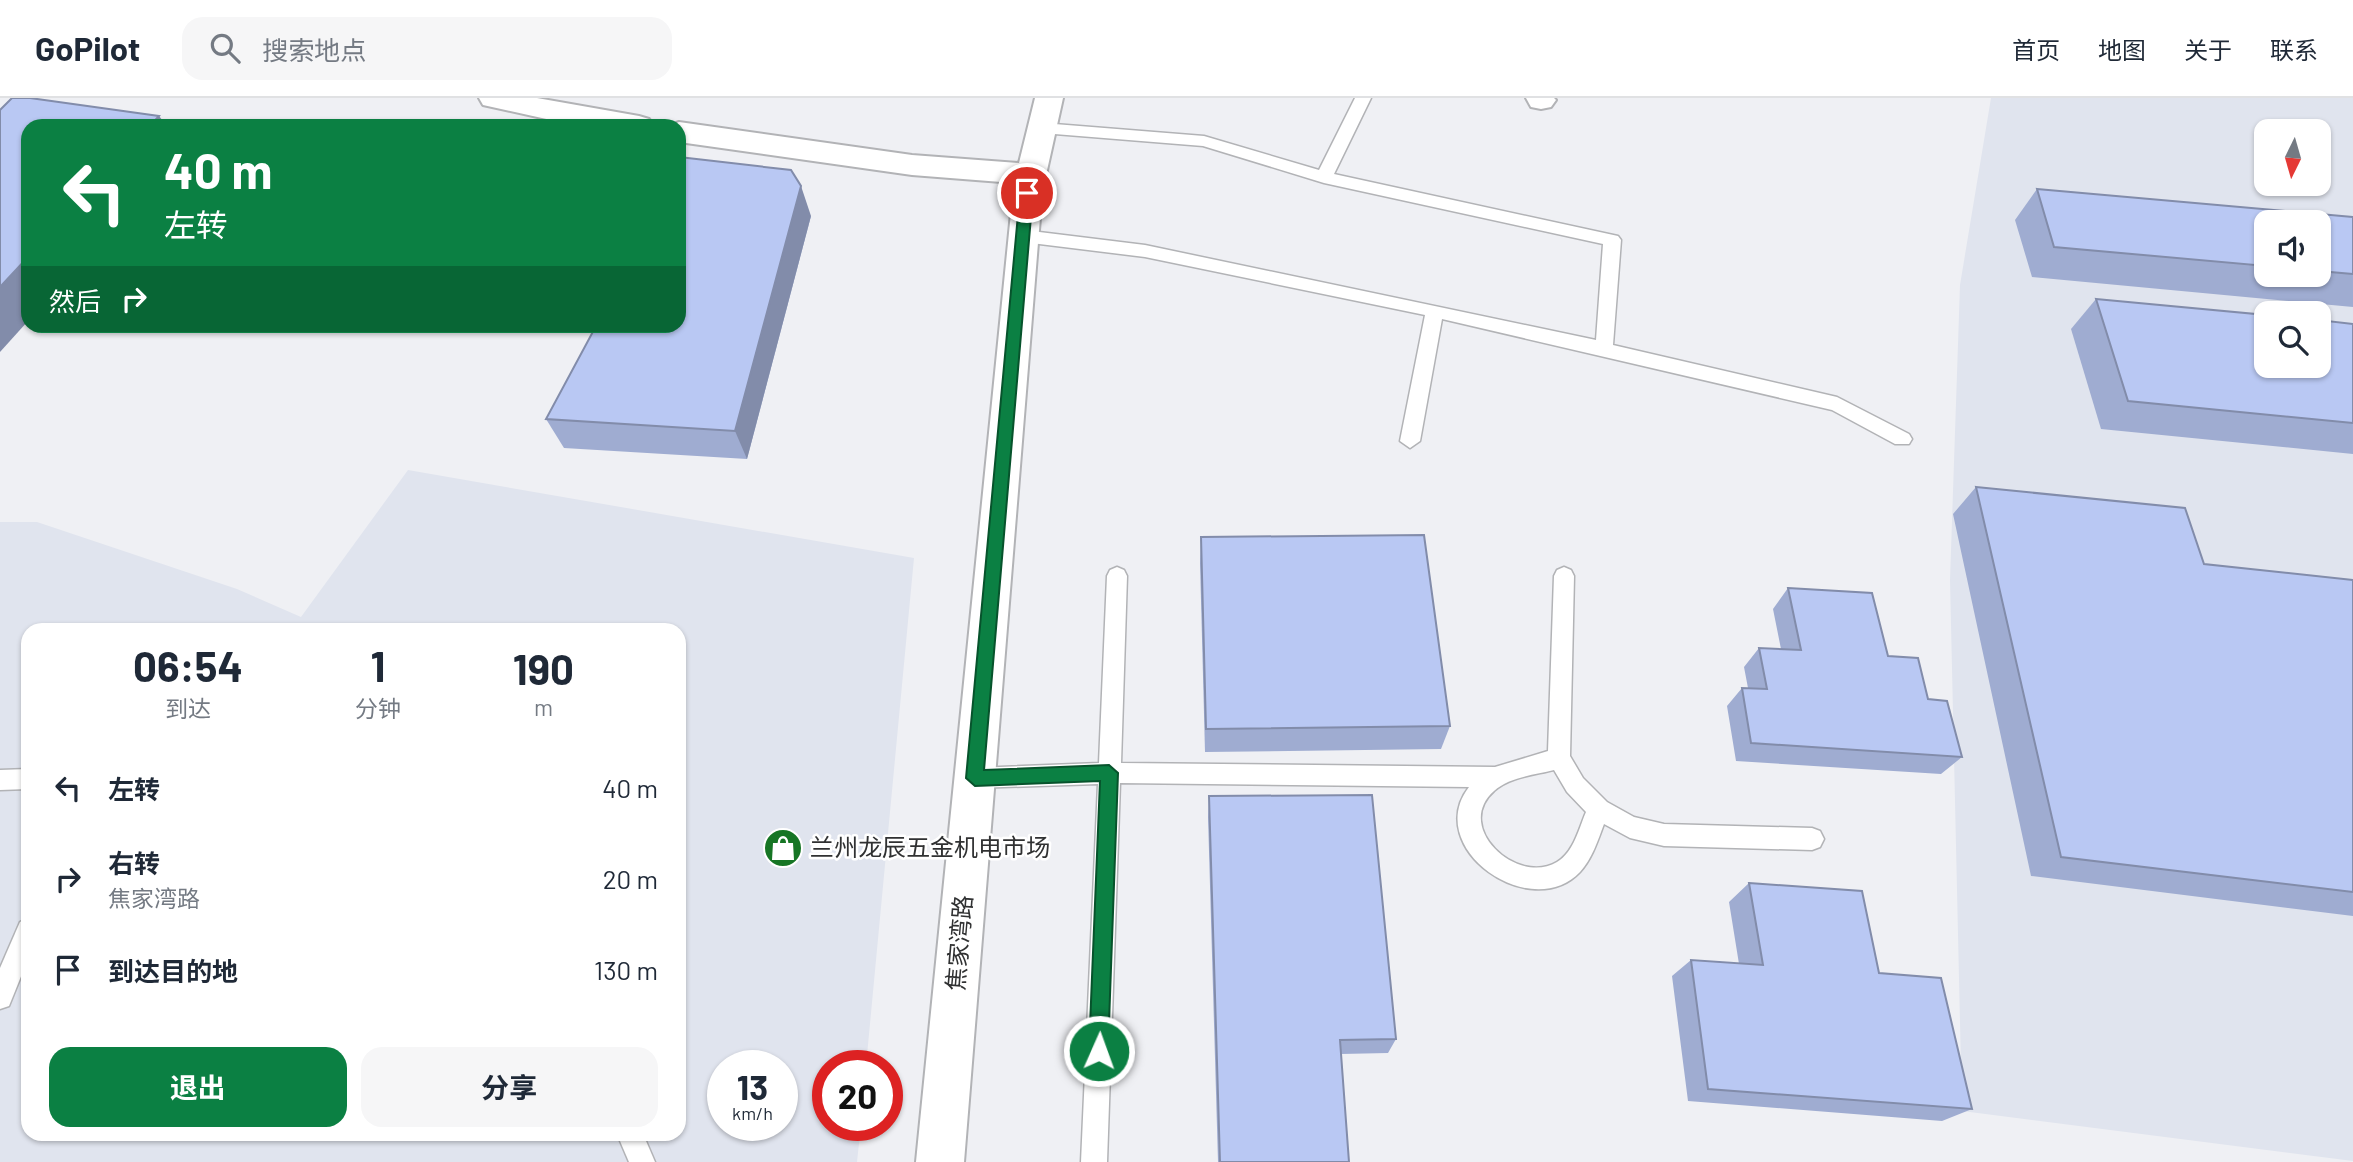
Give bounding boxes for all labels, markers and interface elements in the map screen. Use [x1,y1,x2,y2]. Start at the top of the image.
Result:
search box [182,17,672,80]
text: GoPilot [35,28,140,68]
icon: search [206,29,244,67]
text: 搜索地点 [262,34,366,65]
text: 首页 [2012,35,2060,64]
text: 地图 [2098,35,2146,64]
text: 关于 [2184,35,2232,64]
text: 联系 [2270,35,2318,64]
north arrow [2254,119,2331,196]
map controls [2254,119,2331,378]
text: 40 m [164,140,272,199]
icon: left [49,147,140,238]
pin [997,163,1057,223]
icon: arrive [1008,174,1046,212]
text: 左转 [164,205,228,243]
button: sound [2254,210,2331,287]
icon: right [115,280,153,318]
text: 然后 [49,285,101,316]
button: search [2254,301,2331,378]
text: 06:54 [133,640,243,690]
text: 1 [370,640,385,690]
text: 190 [513,643,574,693]
text: m [534,693,553,721]
text: 到达 [165,694,211,722]
text: 分钟 [355,694,401,722]
icon: left [49,769,87,807]
text: 40 m [602,772,658,803]
text: 左转 [108,773,160,804]
shop icon: 兰州龙辰五金机电市场 [762,827,804,869]
place label: 兰州龙辰五金机电市场 [810,832,1050,861]
text: 右转 [108,847,160,878]
icon: right [49,860,87,898]
text: 20 m [603,863,658,894]
text: 焦家湾路 [108,884,200,912]
street label: 焦家湾路 [940,894,977,992]
icon: arrive [49,951,87,989]
text: 130 m [594,954,658,985]
text: 到达目的地 [108,955,238,986]
position arrow [1062,1014,1136,1088]
button: 退出 [49,1047,347,1127]
button: 分享 [361,1047,658,1127]
speed limit sign: 20 [812,1050,903,1141]
text: 13 [737,1065,768,1107]
text: km/h [732,1102,773,1124]

